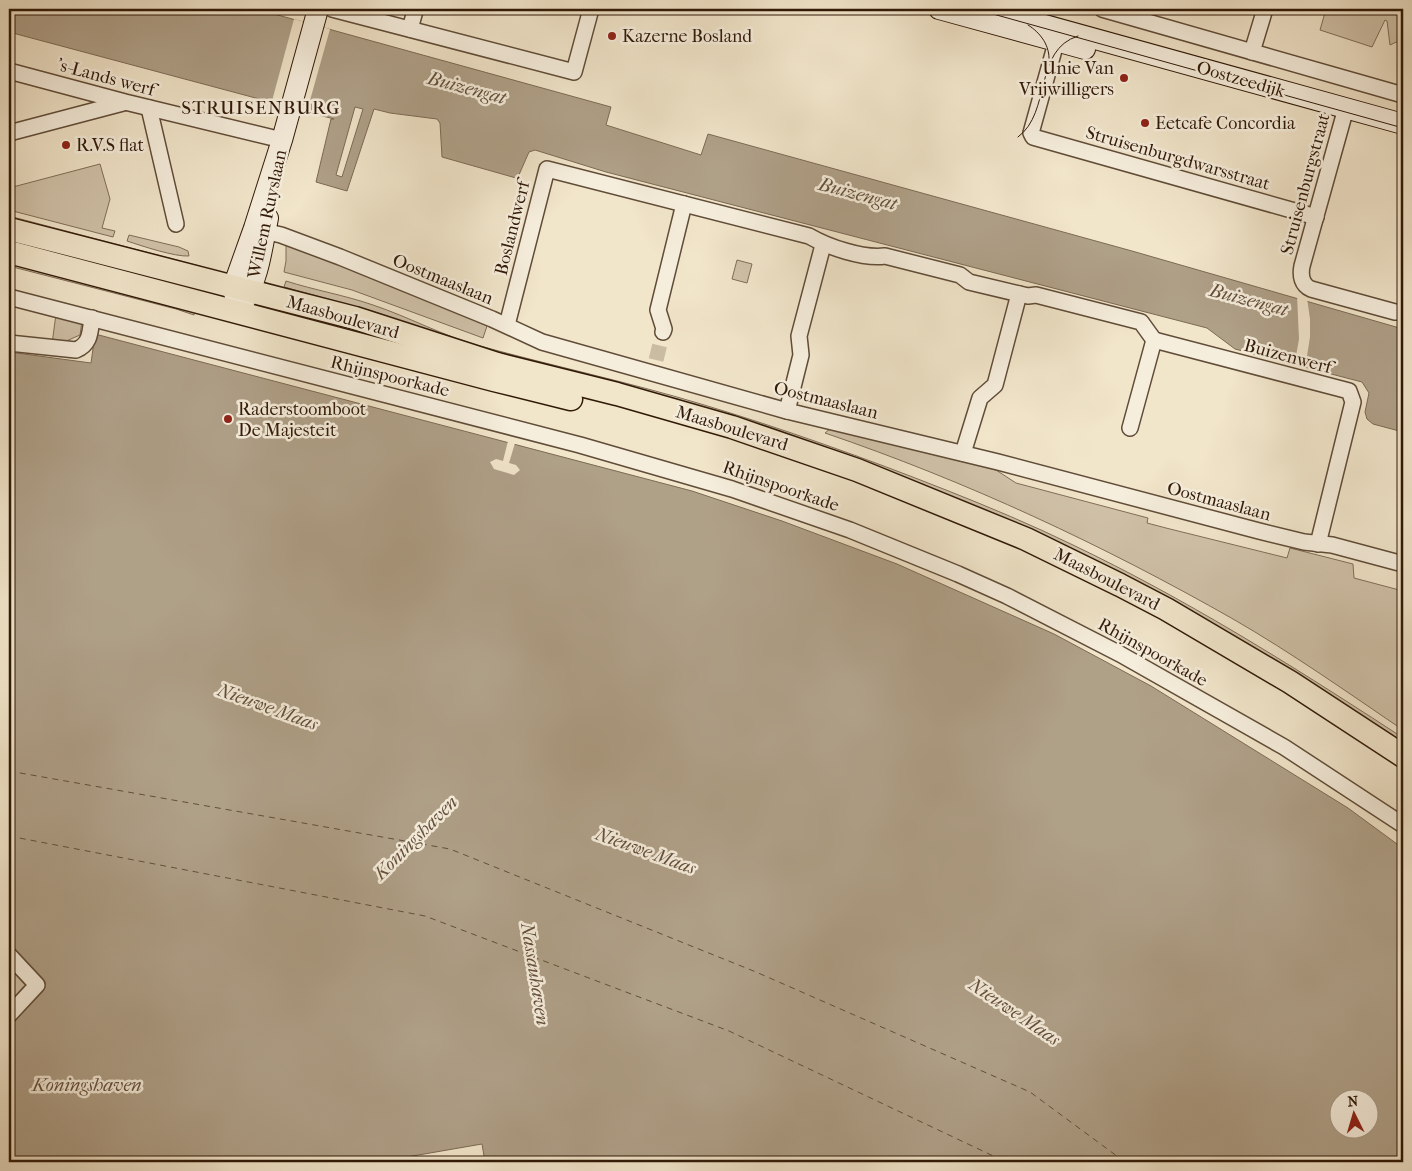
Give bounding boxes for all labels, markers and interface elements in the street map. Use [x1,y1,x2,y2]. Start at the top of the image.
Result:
place label: Kazerne Bosland [622,26,752,47]
marker: Kazerne Bosland [606,30,618,42]
street label: 's-Lands werf [55,54,161,102]
street label: Oostzeedijk [1194,57,1288,102]
place label: Unie Van Vrijwilligers [1018,58,1115,100]
water label: Buizengat [424,67,509,109]
marker: Unie Van Vrijwilligers [1118,72,1130,84]
district label: STRUISENBURG [181,97,341,119]
street label: Struisenburgstraat [1277,111,1335,257]
place label: Eetcafe Concordia [1155,113,1296,134]
marker: Eetcafe Concordia [1139,117,1151,129]
street label: Struisenburgdwarsstraat [1083,122,1273,195]
place label: R.V.S flat [76,135,145,156]
marker: R.V.S flat [60,139,72,151]
street label: Willem Ruyslaan [243,147,292,282]
water label: Buizengat [815,173,900,215]
street label: Boslandwerf [491,175,535,277]
street label: Oostmaaslaan [389,250,497,309]
water label: Buizengat [1206,279,1291,321]
street label: Maasboulevard [284,291,402,344]
street label: Buizenwerf [1242,335,1338,379]
street label: Rhijnspoorkade [328,352,452,401]
street label: Oostmaaslaan [772,377,881,424]
place label: Raderstoomboot De Majesteit [238,399,367,441]
street label: Maasboulevard [673,401,791,456]
marker: Raderstoomboot De Majesteit [222,413,234,425]
street label: Rhijnspoorkade [720,457,842,516]
street label: Oostmaaslaan [1165,478,1274,526]
street label: Maasboulevard [1050,544,1164,615]
street label: Rhijnspoorkade [1094,614,1211,691]
water label: Nieuwe Maas [214,678,322,736]
water label: Koningshaven [368,791,462,886]
water label: Nieuwe Maas [592,822,700,880]
water label: Nassauhaven [516,920,554,1027]
water label: Nieuwe Maas [964,973,1065,1051]
water label: Koningshaven [30,1074,142,1096]
north arrow [1330,1088,1380,1138]
text: N [1347,1093,1359,1110]

